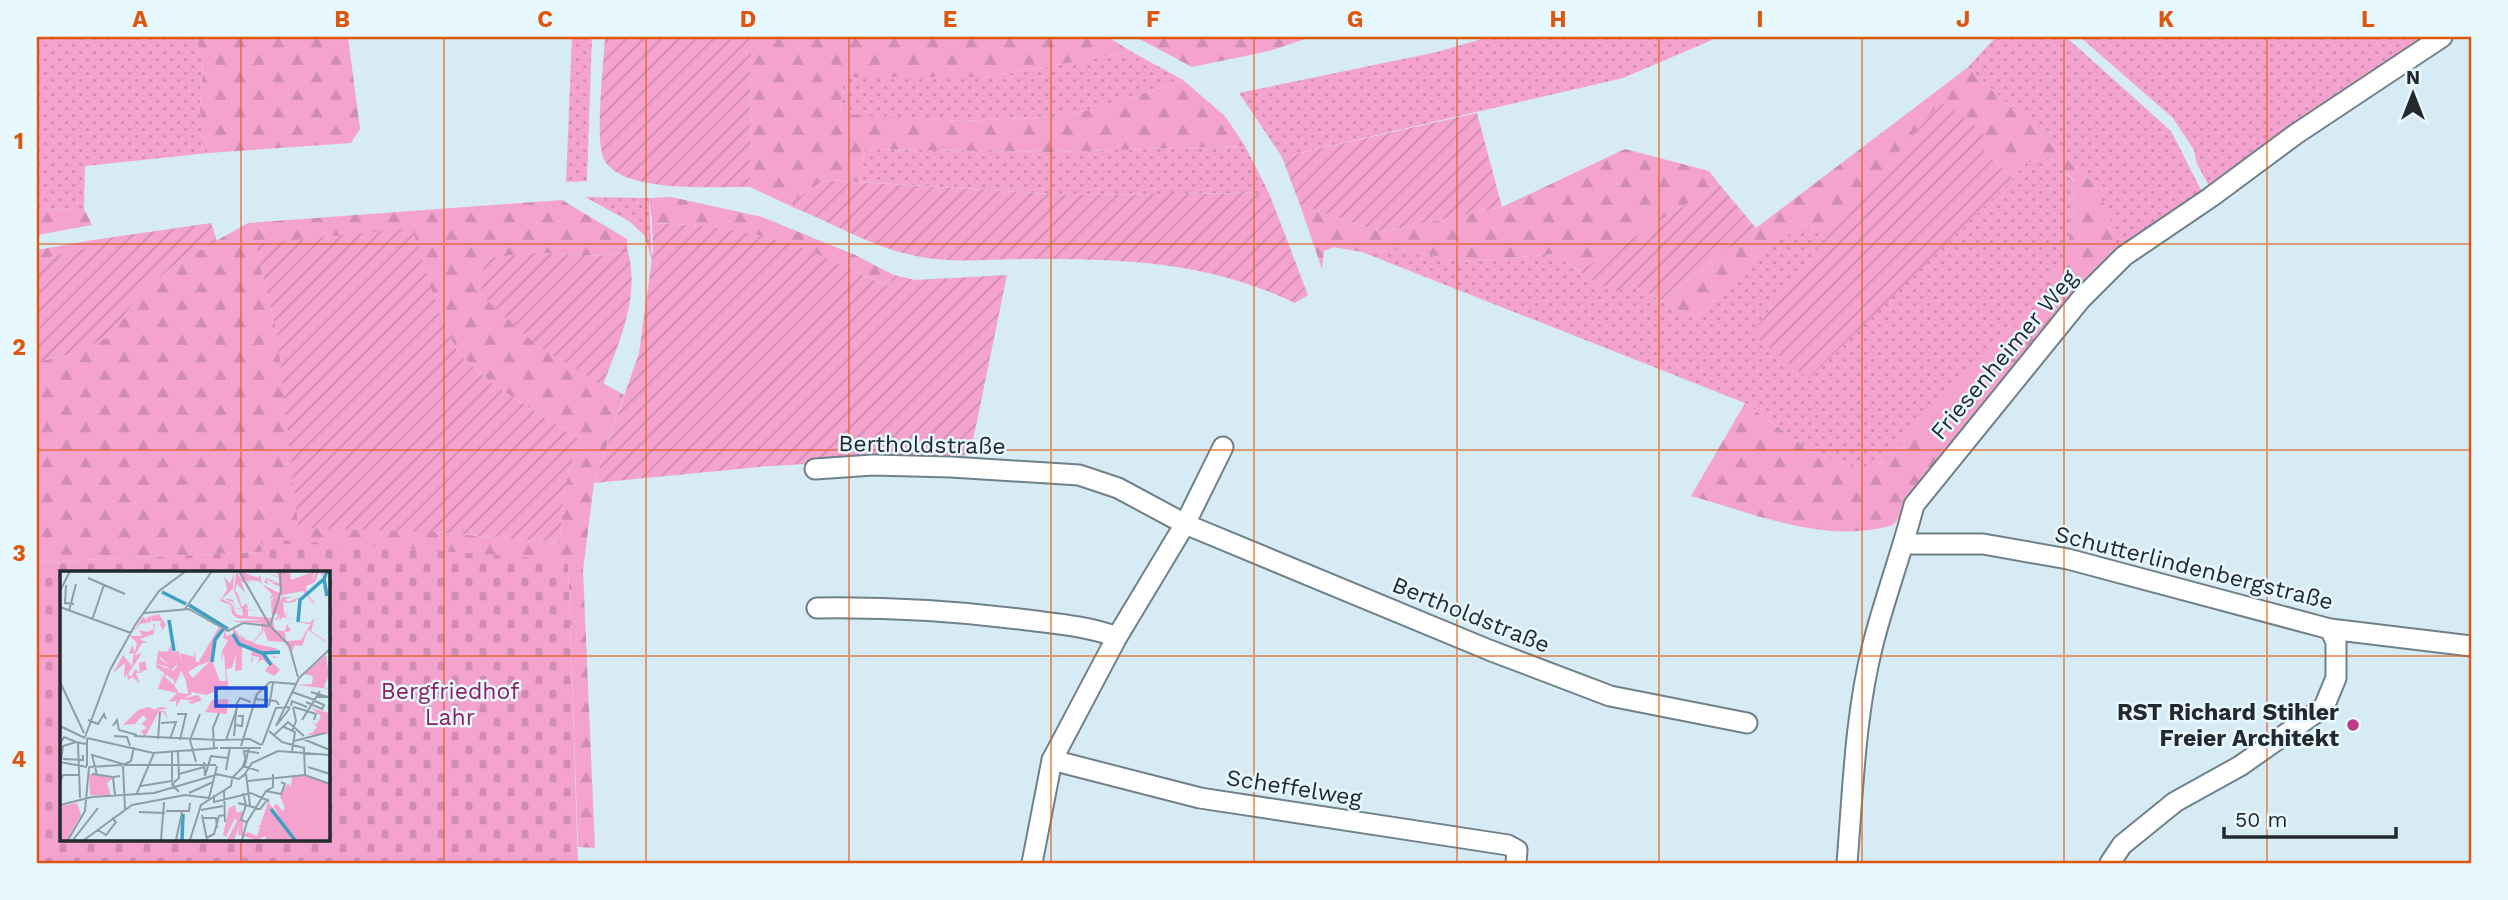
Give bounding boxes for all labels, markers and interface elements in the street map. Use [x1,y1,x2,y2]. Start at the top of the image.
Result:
text: A [132,6,148,33]
text: B [334,6,350,33]
text: C [537,6,553,33]
text: D [740,6,756,33]
text: E [943,6,957,33]
text: F [1146,6,1160,33]
text: G [1347,6,1363,33]
text: H [1549,6,1567,33]
text: I [1756,6,1764,33]
text: J [1956,6,1970,33]
text: K [2158,6,2174,33]
text: L [2361,6,2375,33]
north arrow [2378,60,2448,130]
text: N [2406,66,2420,89]
text: 1 [14,128,24,155]
street label: Friesenheimer Weg [1925,264,2083,445]
text: 2 [12,334,26,361]
street label: Bertholdstraße [838,430,1006,460]
street label: Schutterlindenbergstraße [2052,520,2336,616]
text: 3 [12,540,26,567]
inset map [60,571,329,841]
street label: Bertholdstraße [1388,571,1554,659]
park label: Bergfriedhof Lahr [381,678,519,731]
place label: RST Richard Stihler Freier Architekt [2117,699,2339,752]
marker: RST Richard Stihler Freier Architekt [2345,717,2361,733]
text: 4 [12,746,27,773]
street label: Scheffelweg [1224,764,1365,812]
scale bar [2224,795,2396,839]
text: 50 m [2235,807,2287,832]

